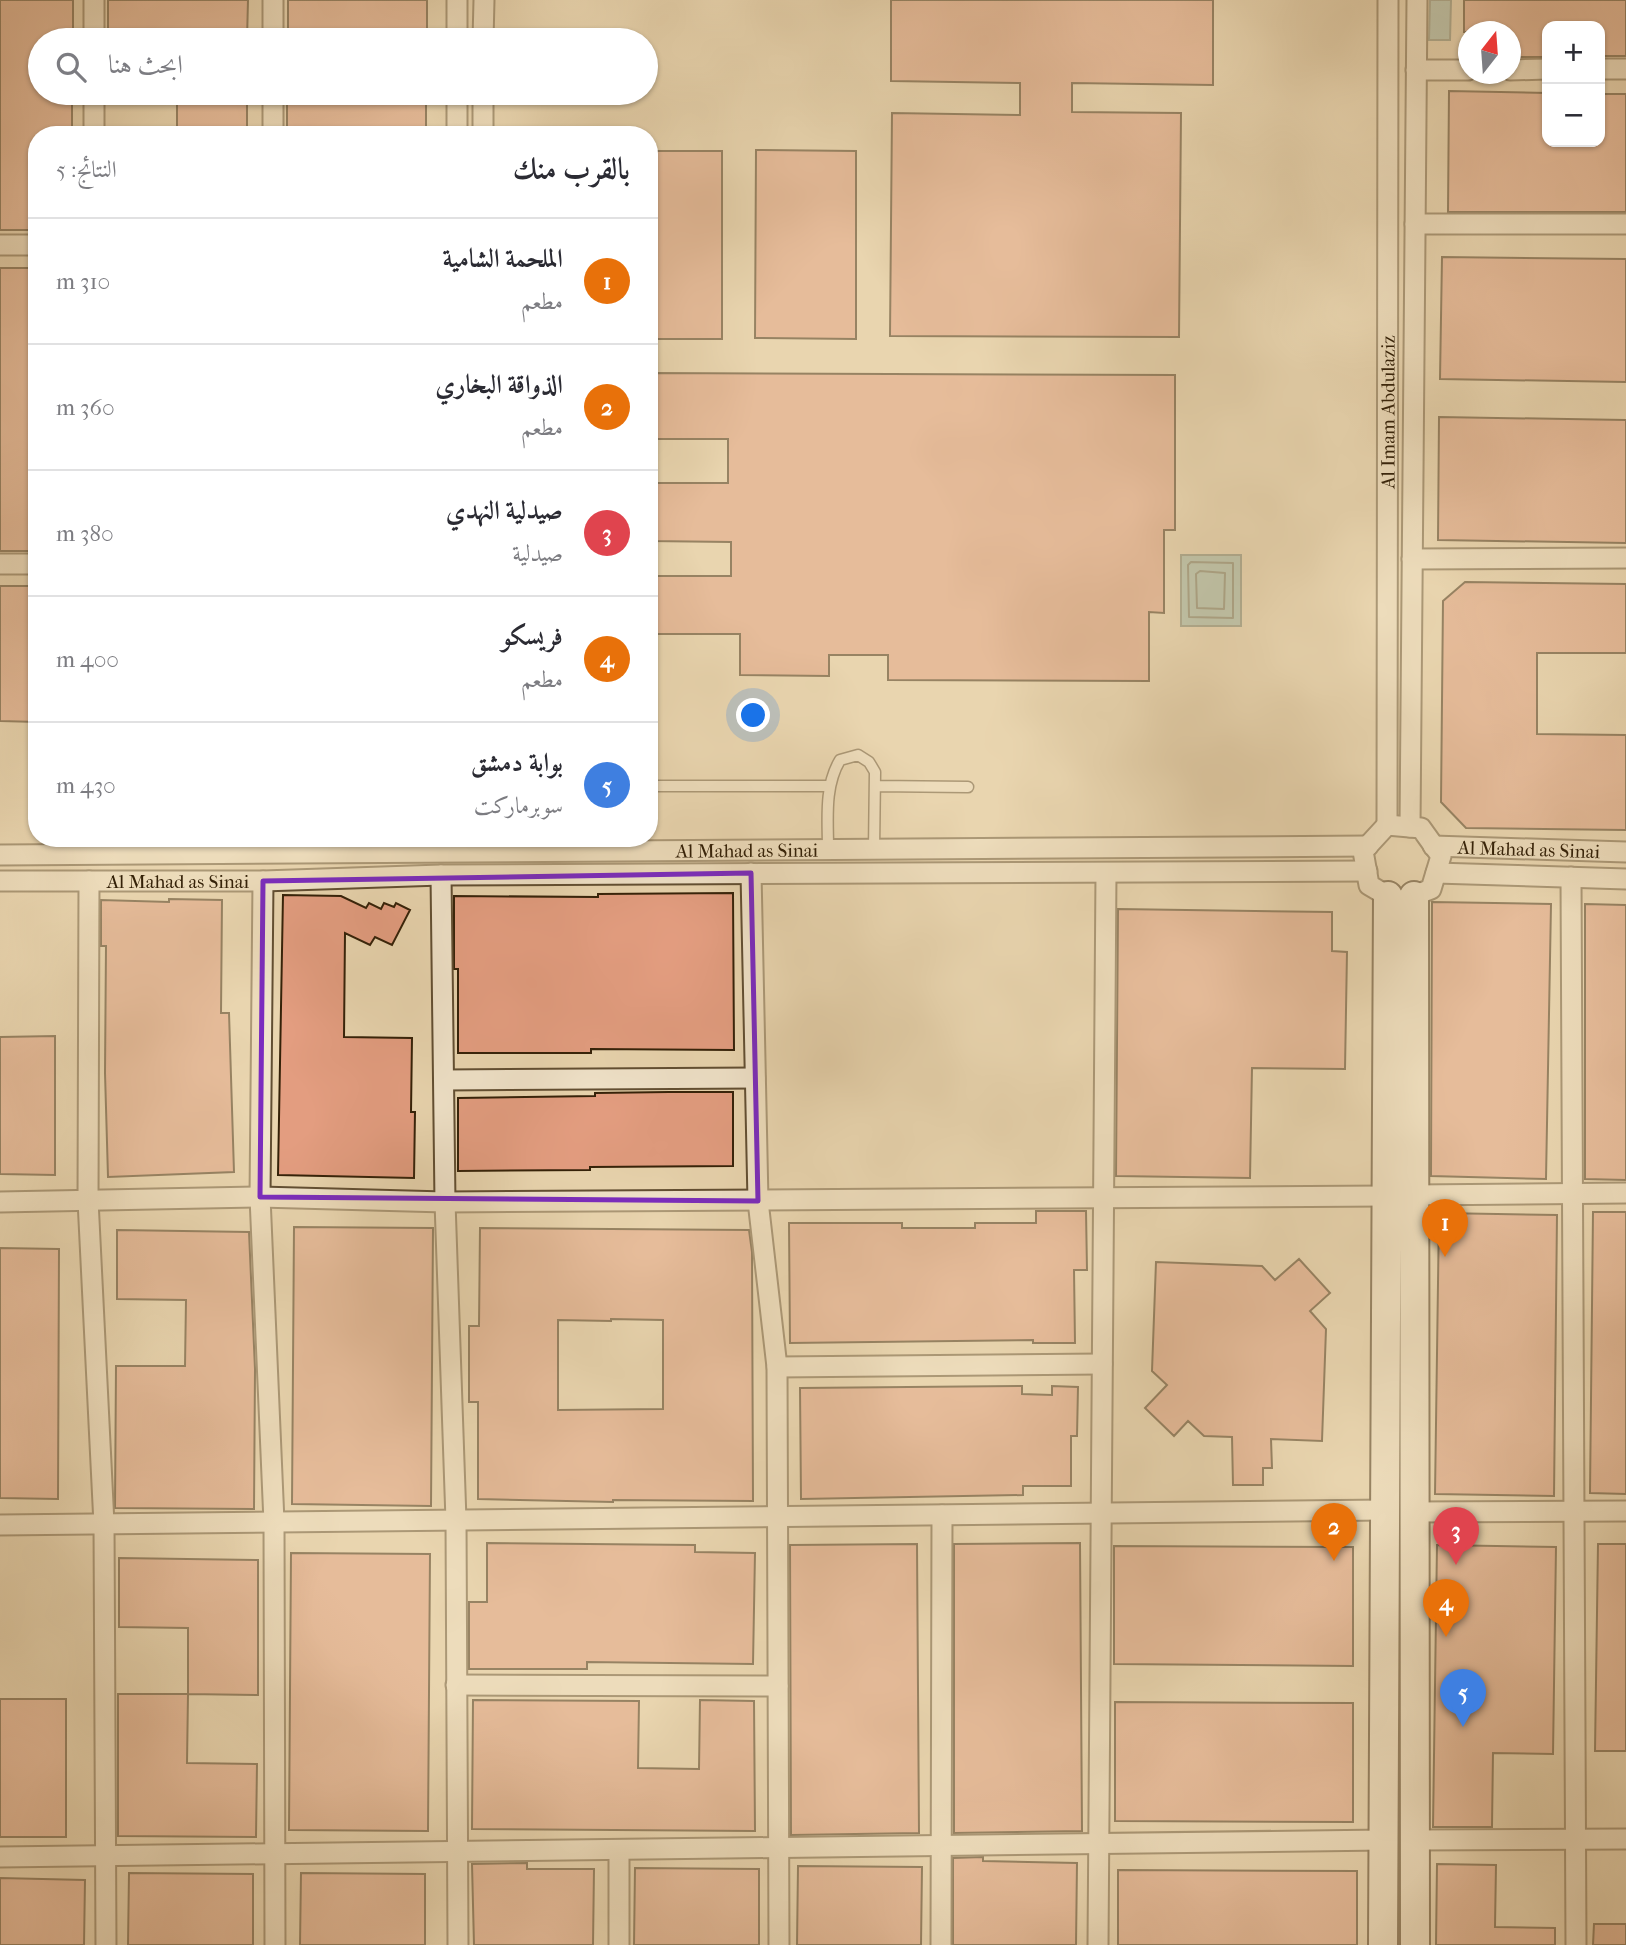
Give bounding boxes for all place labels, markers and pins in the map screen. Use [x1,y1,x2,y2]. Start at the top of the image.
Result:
pin: 1 [1422,1199,1468,1257]
pin: 2 [1311,1503,1357,1561]
pin: 3 [1433,1507,1479,1565]
pin: 4 [1423,1579,1469,1637]
pin: 5 [1440,1669,1486,1727]

